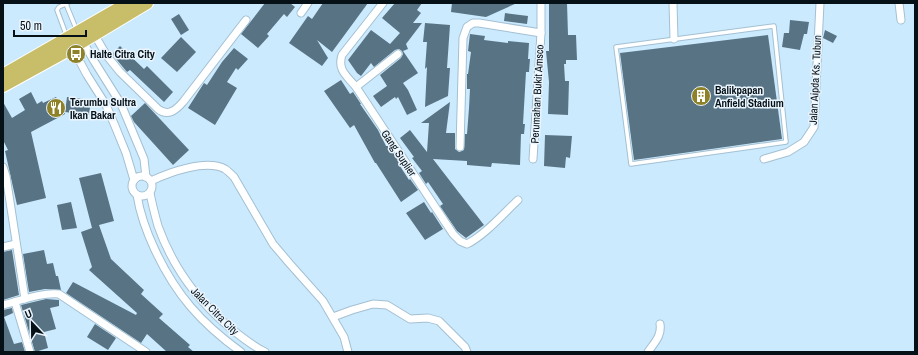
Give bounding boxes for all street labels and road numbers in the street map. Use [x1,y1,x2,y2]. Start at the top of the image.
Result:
street label: Jalan Aipda Ks. Tubun [806,35,824,125]
street label: Perumahan Bukit Amsco [527,44,547,144]
street label: Gang Suplier [378,127,420,179]
street label: Jalan Citra City [188,284,242,338]

